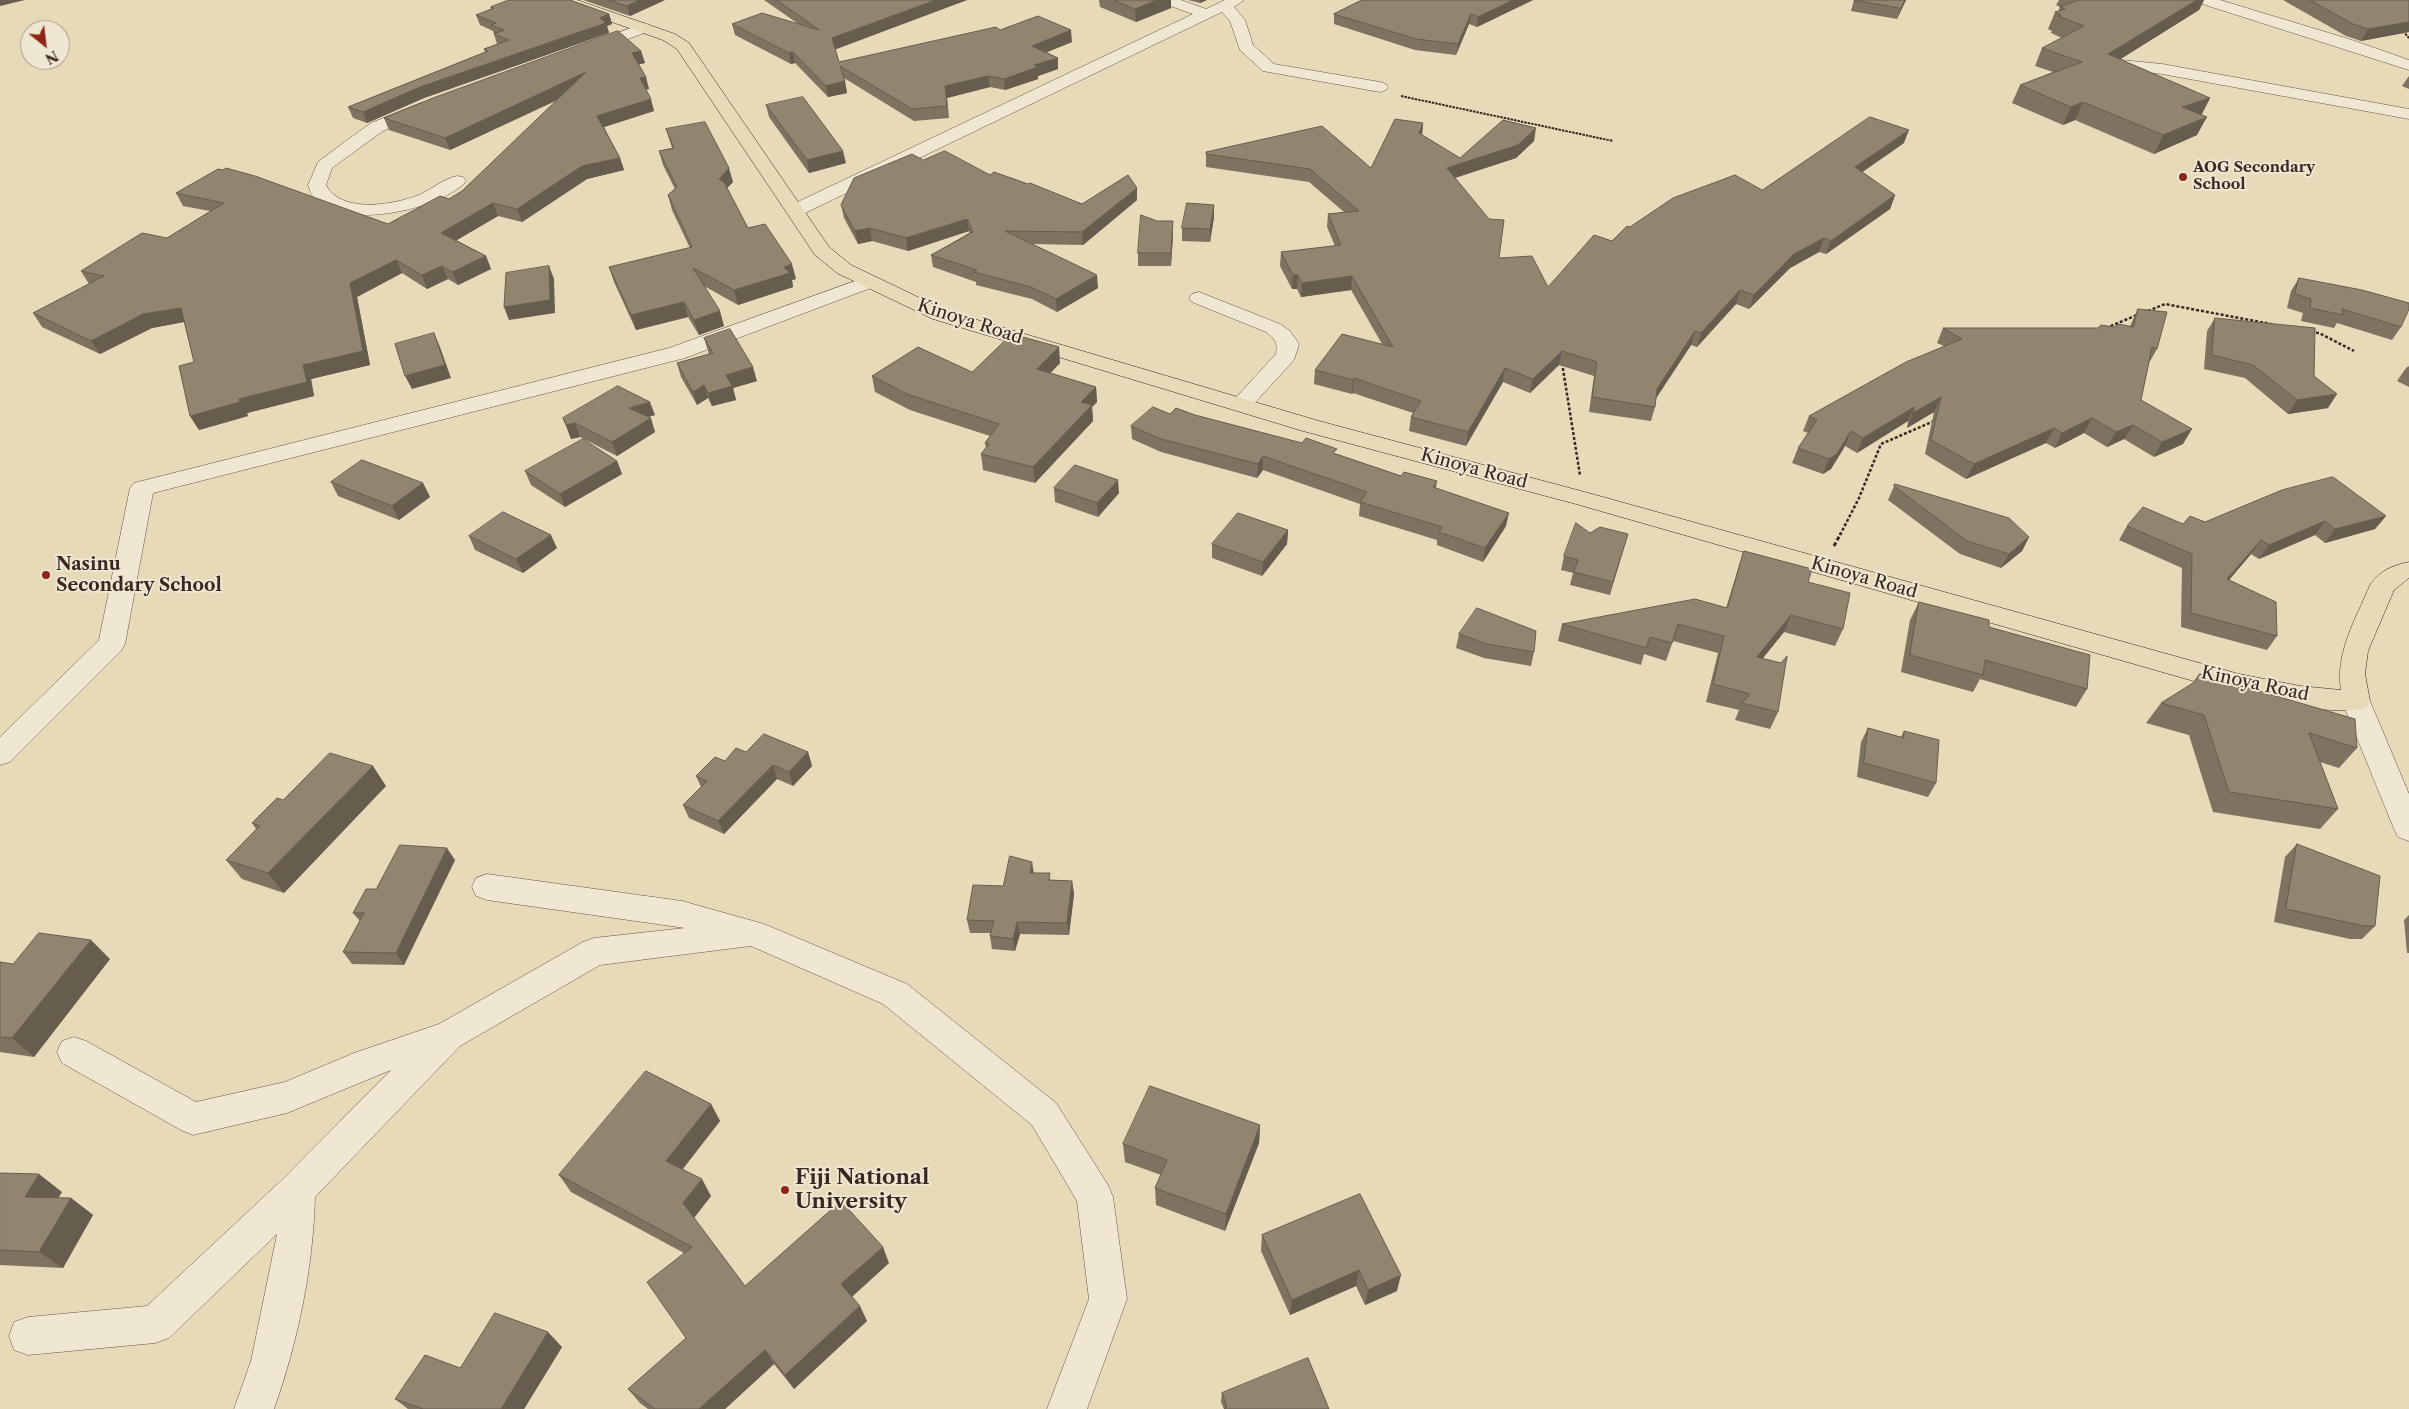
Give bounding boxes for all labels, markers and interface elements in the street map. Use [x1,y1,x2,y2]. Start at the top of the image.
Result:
north arrow [20,20,70,70]
text: N [42,46,61,68]
place label: AOG Secondary School [2193,159,2315,194]
marker: AOG Secondary School [2177,171,2189,183]
street label: Kinoya Road [915,295,1025,349]
street label: Kinoya Road [1418,444,1530,494]
street label: Kinoya Road [1808,553,1920,603]
place label: Nasinu Secondary School [56,554,222,596]
marker: Nasinu Secondary School [40,569,52,581]
street label: Kinoya Road [2199,662,2311,706]
place label: Fiji National University [795,1165,929,1215]
marker: Fiji National University [779,1184,791,1196]

